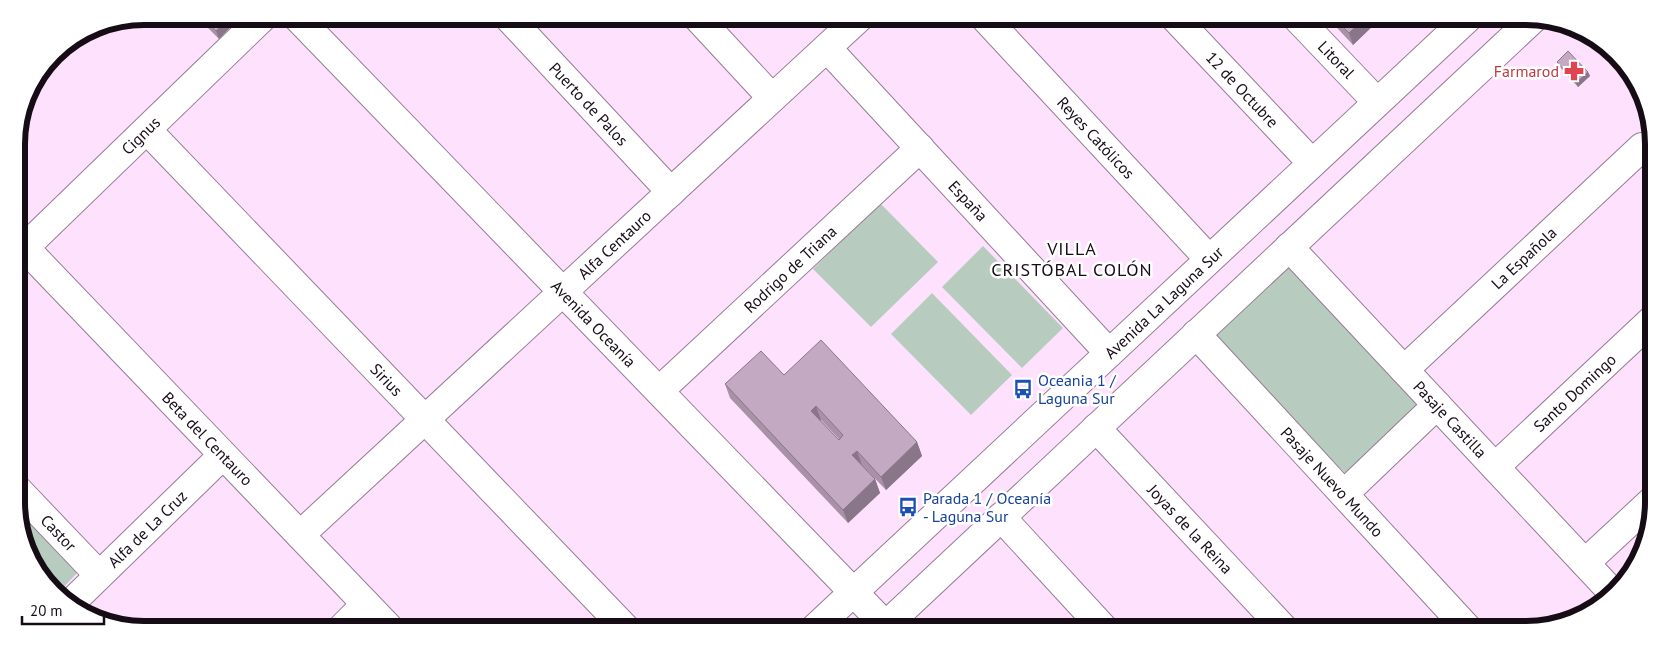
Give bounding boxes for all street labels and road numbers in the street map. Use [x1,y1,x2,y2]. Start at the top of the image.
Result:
street label: Litoral [1314,36,1359,83]
street label: 12 de Octubre [1202,47,1283,132]
street label: Puerto de Palos [545,58,633,150]
street label: Reyes Católicos [1053,92,1139,183]
street label: Cignus [117,112,164,159]
street label: España [944,176,992,225]
street label: Alfa Centauro [573,205,655,283]
street label: Rodrigo de Triana [740,221,840,317]
street label: La Española [1487,223,1560,293]
street label: Avenida La Laguna Sur [1100,242,1228,363]
street label: Avenida Oceanía [547,276,640,371]
street label: Santo Domingo [1529,349,1620,436]
street label: Sirius [366,359,407,400]
street label: Pasaje Castilla [1409,377,1491,462]
street label: Beta del Centauro [158,388,257,490]
street label: Pasaje Nuevo Mundo [1277,423,1388,541]
street label: Joyas de la Reina [1143,479,1237,578]
street label: Alfa de La Cruz [103,486,191,572]
street label: Castor [37,510,81,556]

